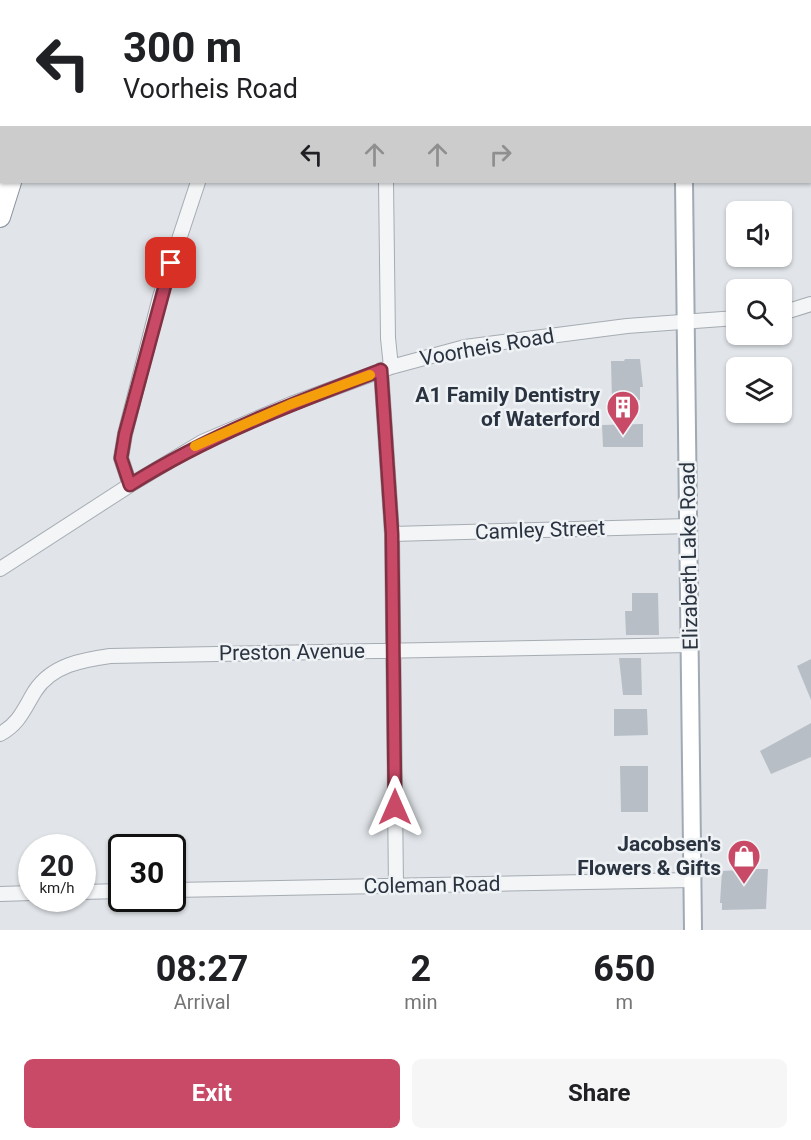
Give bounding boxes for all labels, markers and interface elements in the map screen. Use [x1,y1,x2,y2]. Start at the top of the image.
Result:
text: 300 m [123,23,242,72]
icon: left [24,24,102,102]
text: Voorheis Road [123,73,298,105]
icon: left [295,138,328,171]
icon: ahead [358,138,391,171]
icon: ahead [421,138,454,171]
icon: right [484,138,517,171]
map controls [726,201,792,423]
button: sound [726,201,792,267]
pin [145,237,196,288]
icon: arrive [154,246,187,279]
button: search [726,279,792,345]
street label: Voorheis Road [418,323,556,371]
button: layers [726,357,792,423]
place label: A1 Family Dentistry of Waterford [415,383,600,431]
building icon: A1 Family Dentistry of Waterford [605,389,641,436]
street label: Elizabeth Lake Road [675,462,703,650]
street label: Camley Street [475,516,606,544]
street label: Preston Avenue [219,639,365,665]
position arrow [363,775,427,839]
place label: Jacobsen's Flowers & Gifts [577,832,721,880]
speed limit sign: 30 [108,834,186,912]
shop icon: Jacobsen's Flowers & Gifts [726,838,762,885]
text: 20 [40,848,74,883]
street label: Coleman Road [363,872,501,898]
text: km/h [39,879,75,897]
text: 08:27 [156,948,248,990]
text: 2 [411,948,431,990]
text: 650 [593,948,655,990]
text: Arrival [174,990,230,1014]
text: min [404,990,438,1014]
text: m [616,990,633,1014]
button: Exit [24,1059,400,1128]
button: Share [412,1059,787,1128]

